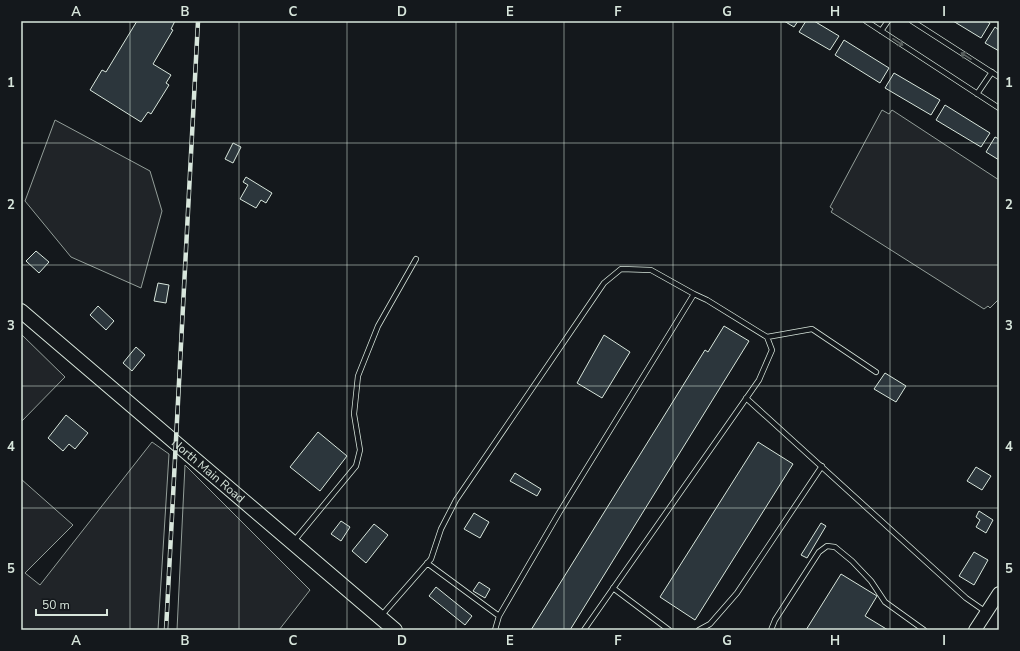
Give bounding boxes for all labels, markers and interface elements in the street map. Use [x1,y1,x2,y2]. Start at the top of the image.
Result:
text: A [71,3,81,21]
text: B [181,3,190,21]
text: C [289,3,298,21]
text: D [397,3,407,21]
text: E [506,3,514,21]
text: F [614,3,622,21]
text: G [722,3,732,21]
text: H [830,3,840,21]
text: I [942,3,946,21]
one-way arrow [893,38,904,46]
one-way arrow [961,52,972,60]
text: 1 [7,74,15,92]
text: 1 [1005,74,1013,92]
text: 2 [7,196,15,214]
text: 2 [1005,196,1013,214]
text: 3 [7,317,15,335]
text: 3 [1005,317,1013,335]
street label: North Main Road [168,435,248,506]
text: 4 [7,438,15,456]
text: 4 [1005,438,1013,456]
text: 5 [7,560,15,578]
text: 5 [1005,560,1013,578]
scale bar [36,591,107,617]
text: 50 m [42,597,70,613]
text: A [71,632,81,650]
text: B [181,632,190,650]
text: C [289,632,298,650]
text: D [397,632,407,650]
text: E [506,632,514,650]
text: F [614,632,622,650]
text: G [722,632,732,650]
text: H [830,632,840,650]
text: I [942,632,946,650]

